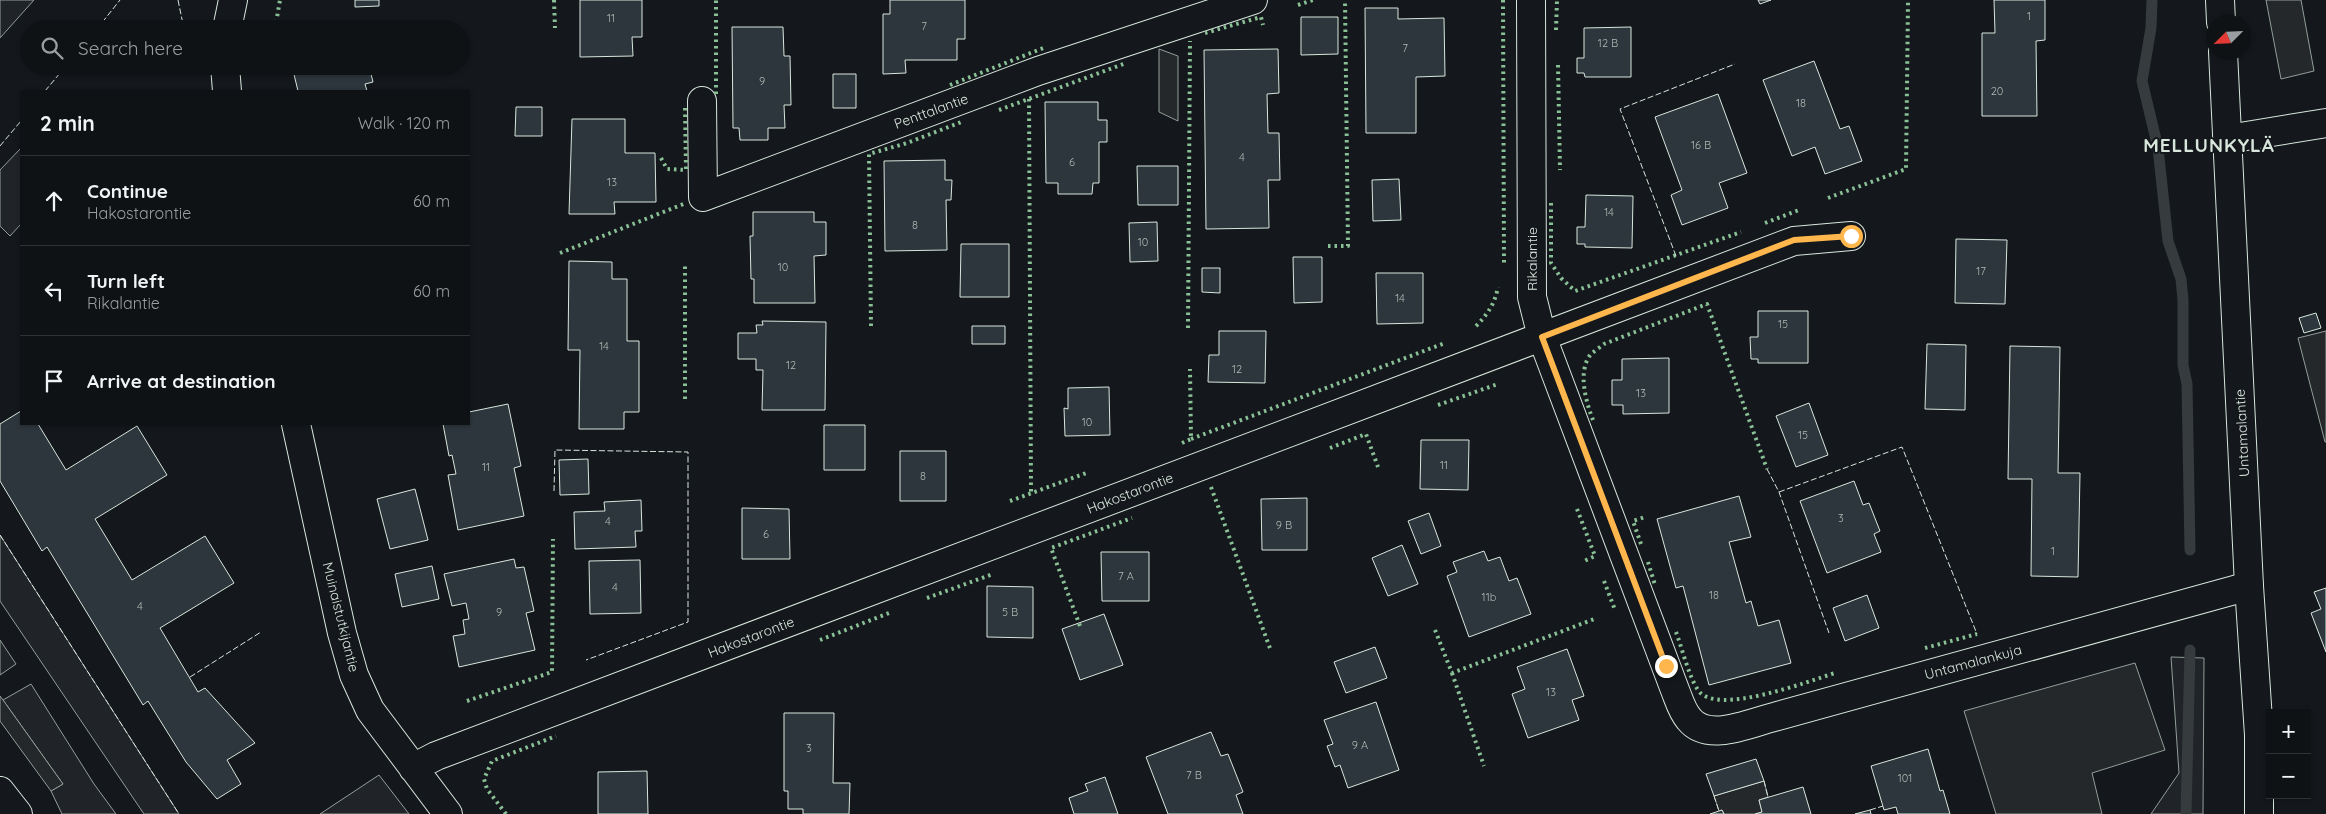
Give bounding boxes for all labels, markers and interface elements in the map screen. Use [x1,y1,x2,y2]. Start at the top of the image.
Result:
house number: 1 [2027,9,2031,23]
house number: 11 [607,11,615,25]
north arrow [2206,15,2251,60]
house number: 7 [921,19,927,33]
search box [20,20,470,75]
icon: search [38,34,66,62]
text: Search here [78,36,183,60]
house number: 12 B [1598,36,1618,50]
house number: 7 [1402,41,1408,55]
house number: 9 [759,74,765,88]
house number: 20 [1991,84,2003,98]
street label: Penttalantie [891,89,971,133]
house number: 18 [1796,96,1806,110]
text: 2 min [40,110,95,136]
text: Walk · 120 m [358,113,450,133]
district label: MELLUNKYLÄ [2143,133,2275,157]
house number: 16 B [1691,138,1711,152]
house number: 4 [1239,150,1245,164]
house number: 6 [1069,155,1075,169]
house number: 13 [607,175,617,189]
text: Continue [87,179,168,203]
icon: ahead [40,187,68,215]
text: 60 m [413,191,450,211]
text: Hakostarontie [87,203,191,223]
house number: 14 [1604,205,1614,219]
house number: 8 [912,218,918,232]
route start [1840,225,1863,248]
street label: Rikalantie [1523,227,1541,291]
house number: 10 [1138,235,1148,249]
house number: 10 [778,260,788,274]
house number: 17 [1976,264,1986,278]
text: Turn left [87,269,165,293]
icon: left [40,277,68,305]
text: 60 m [413,281,450,301]
house number: 14 [1395,291,1405,305]
text: Rikalantie [87,293,160,313]
house number: 15 [1778,317,1788,331]
house number: 14 [599,339,609,353]
house number: 12 [786,358,796,372]
house number: 12 [1232,362,1242,376]
icon: arrive [40,367,68,395]
text: Arrive at destination [87,369,276,393]
house number: 13 [1636,386,1646,400]
street label: Untamalantie [2231,389,2253,477]
house number: 10 [1082,415,1092,429]
house number: 15 [1798,428,1808,442]
house number: 11 [1440,458,1448,472]
house number: 11 [482,460,490,474]
street label: Hakostarontie [1084,468,1176,518]
house number: 8 [920,469,926,483]
house number: 3 [1838,511,1844,525]
house number: 4 [605,514,611,528]
house number: 9 B [1276,518,1292,532]
house number: 6 [763,527,769,541]
house number: 1 [2051,544,2055,558]
street label: Muinaistutkijantie [319,560,363,674]
house number: 7 A [1118,569,1134,583]
house number: 4 [612,580,618,594]
house number: 18 [1709,588,1719,602]
house number: 11b [1482,590,1497,604]
house number: 4 [137,599,143,613]
house number: 9 [496,605,502,619]
house number: 5 B [1002,605,1018,619]
street label: Hakostarontie [705,612,797,662]
street label: Untamalankuja [1922,640,2024,684]
route end [1655,655,1678,678]
house number: 13 [1546,685,1556,699]
map controls [2266,709,2311,799]
button: + [2266,709,2311,754]
house number: 9 A [1352,738,1368,752]
house number: 3 [806,741,812,755]
button: − [2266,754,2311,799]
house number: 7 B [1186,768,1202,782]
house number: 101 [1898,771,1912,785]

